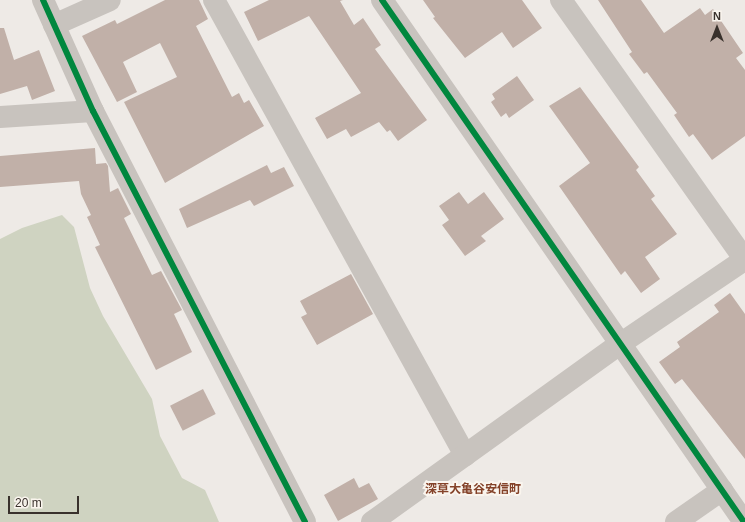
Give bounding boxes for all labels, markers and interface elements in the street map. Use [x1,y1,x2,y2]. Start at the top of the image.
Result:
north arrow [697,8,737,48]
text: N [713,10,721,22]
district label: 深草大亀谷安信町 [425,483,521,497]
scale bar [10,488,81,514]
text: 20 m [15,496,42,510]

